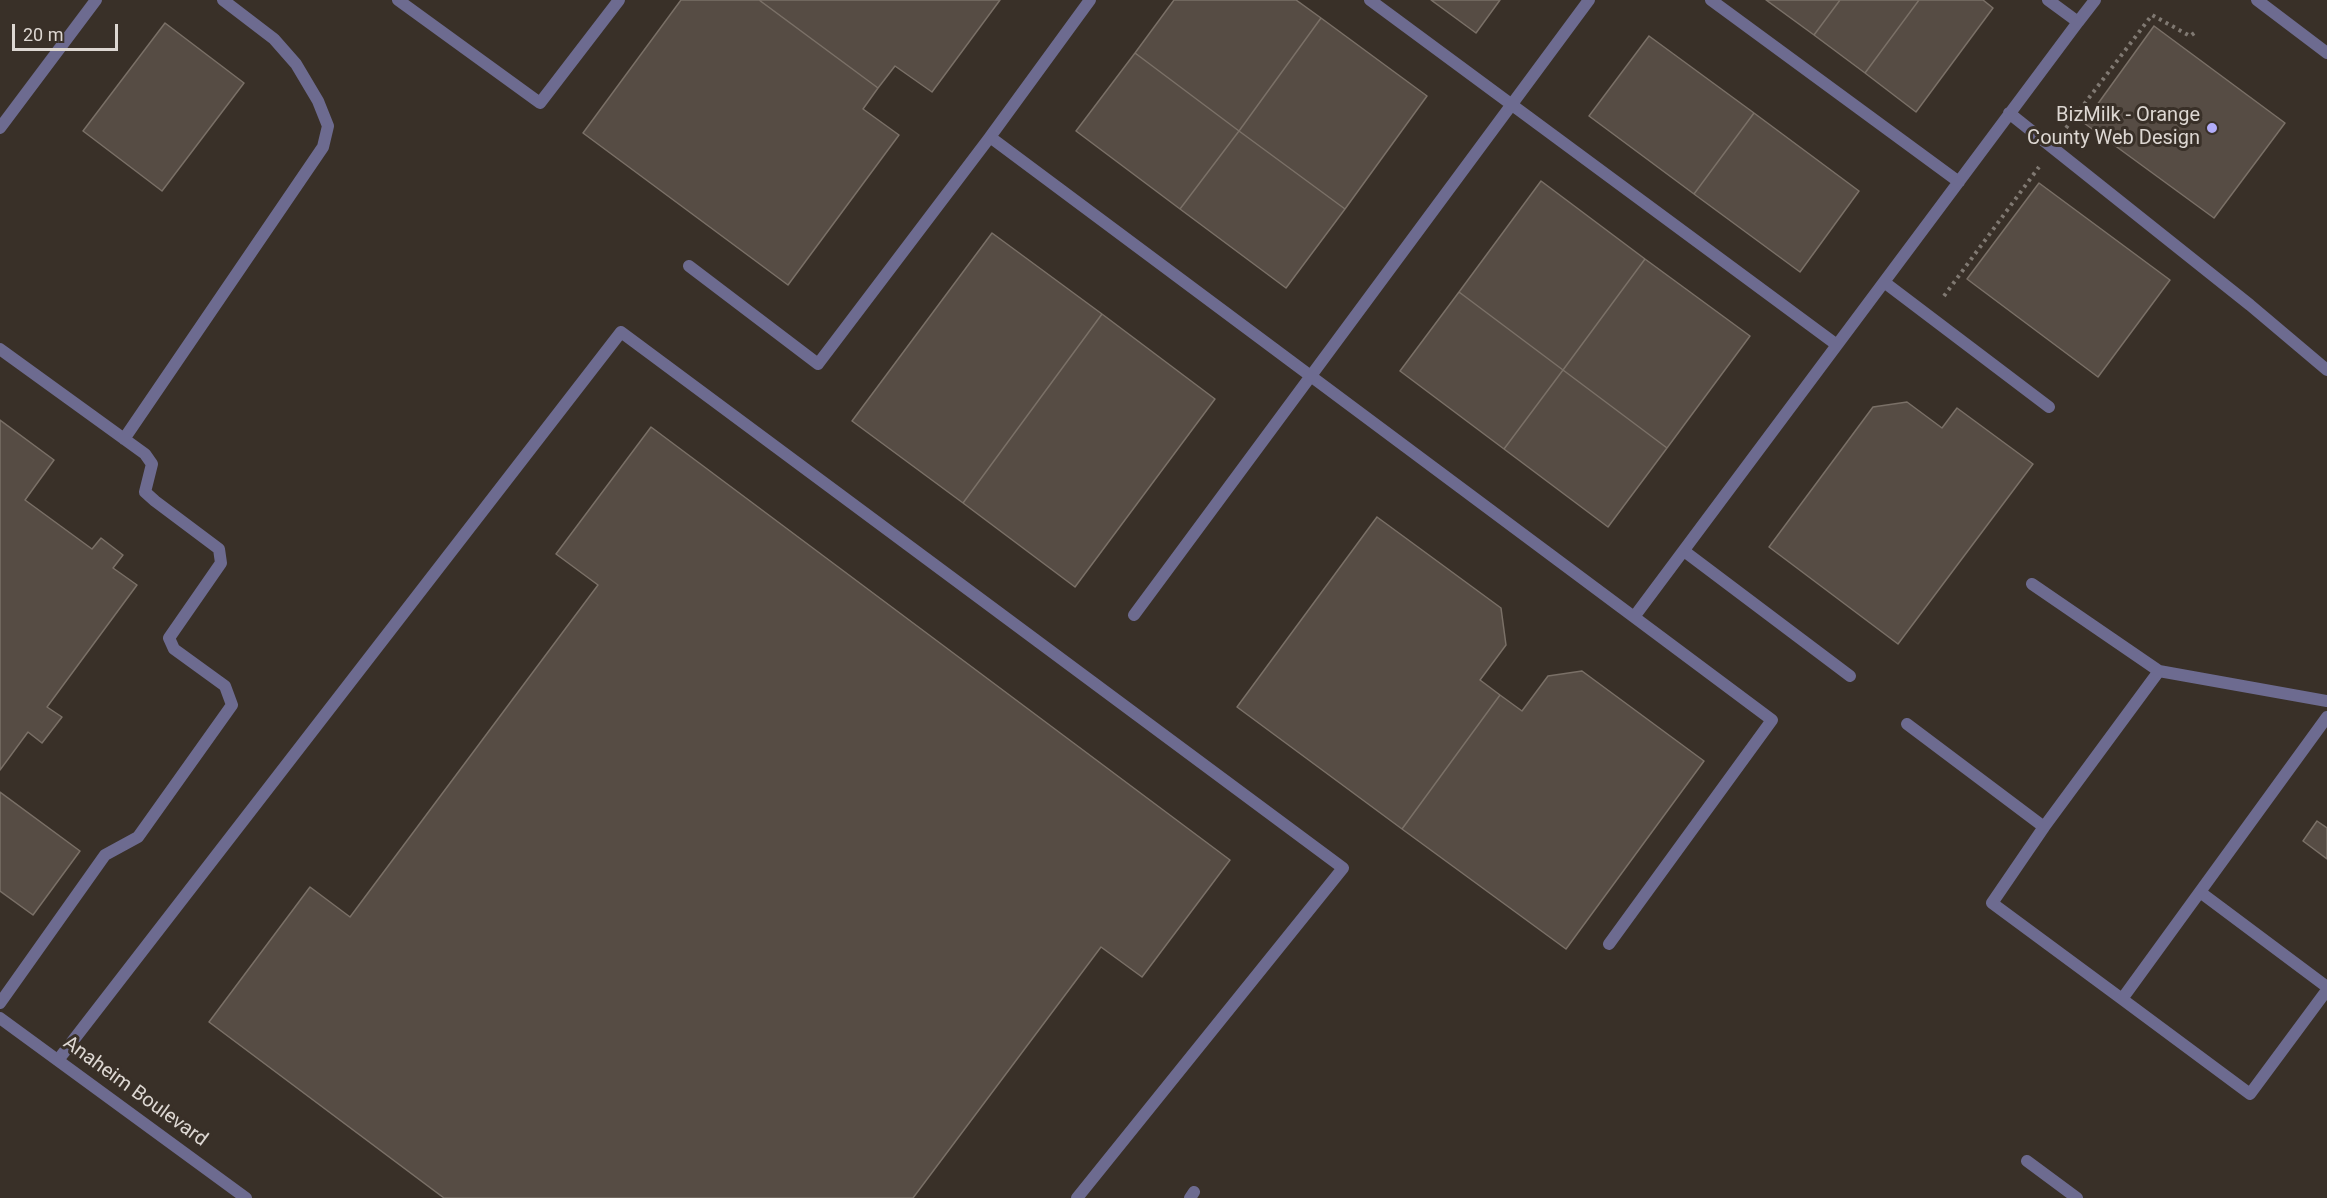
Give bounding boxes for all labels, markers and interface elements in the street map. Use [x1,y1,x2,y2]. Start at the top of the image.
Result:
scale bar [15,12,122,50]
text: 20 m [23,24,63,45]
place label: BizMilk - Orange County Web Design [2027,104,2200,151]
marker: BizMilk - Orange County Web Design [2205,121,2219,135]
street label: Anaheim Boulevard [58,1032,212,1152]

